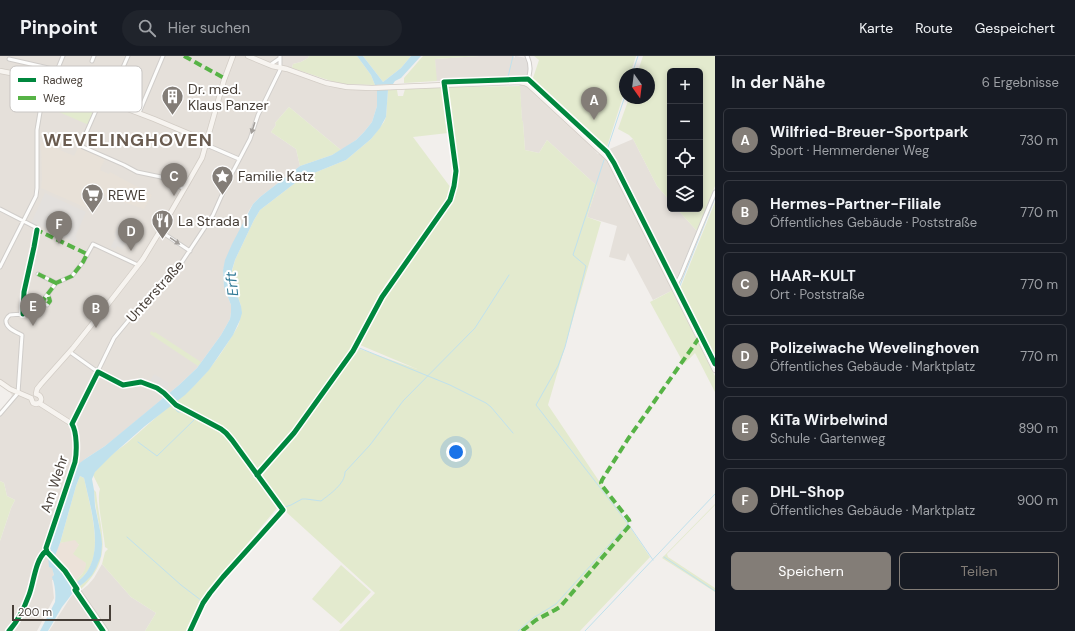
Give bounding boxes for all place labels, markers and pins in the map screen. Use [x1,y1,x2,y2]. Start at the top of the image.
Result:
place label: Dr. med. Klaus Panzer [188,80,269,114]
building icon: Dr. med. Klaus Panzer [159,84,185,117]
pin: A [581,87,607,120]
pin: C [161,163,187,196]
place icon: Familie Katz [210,163,236,196]
place label: Familie Katz [238,167,314,185]
supermarket icon: REWE [79,182,105,215]
place label: REWE [108,186,146,204]
restaurant icon: La Strada 1 [149,208,175,241]
pin: F [46,211,72,244]
place label: La Strada 1 [178,212,248,230]
pin: D [118,218,144,251]
pin: E [20,293,46,326]
pin: B [83,295,109,328]

